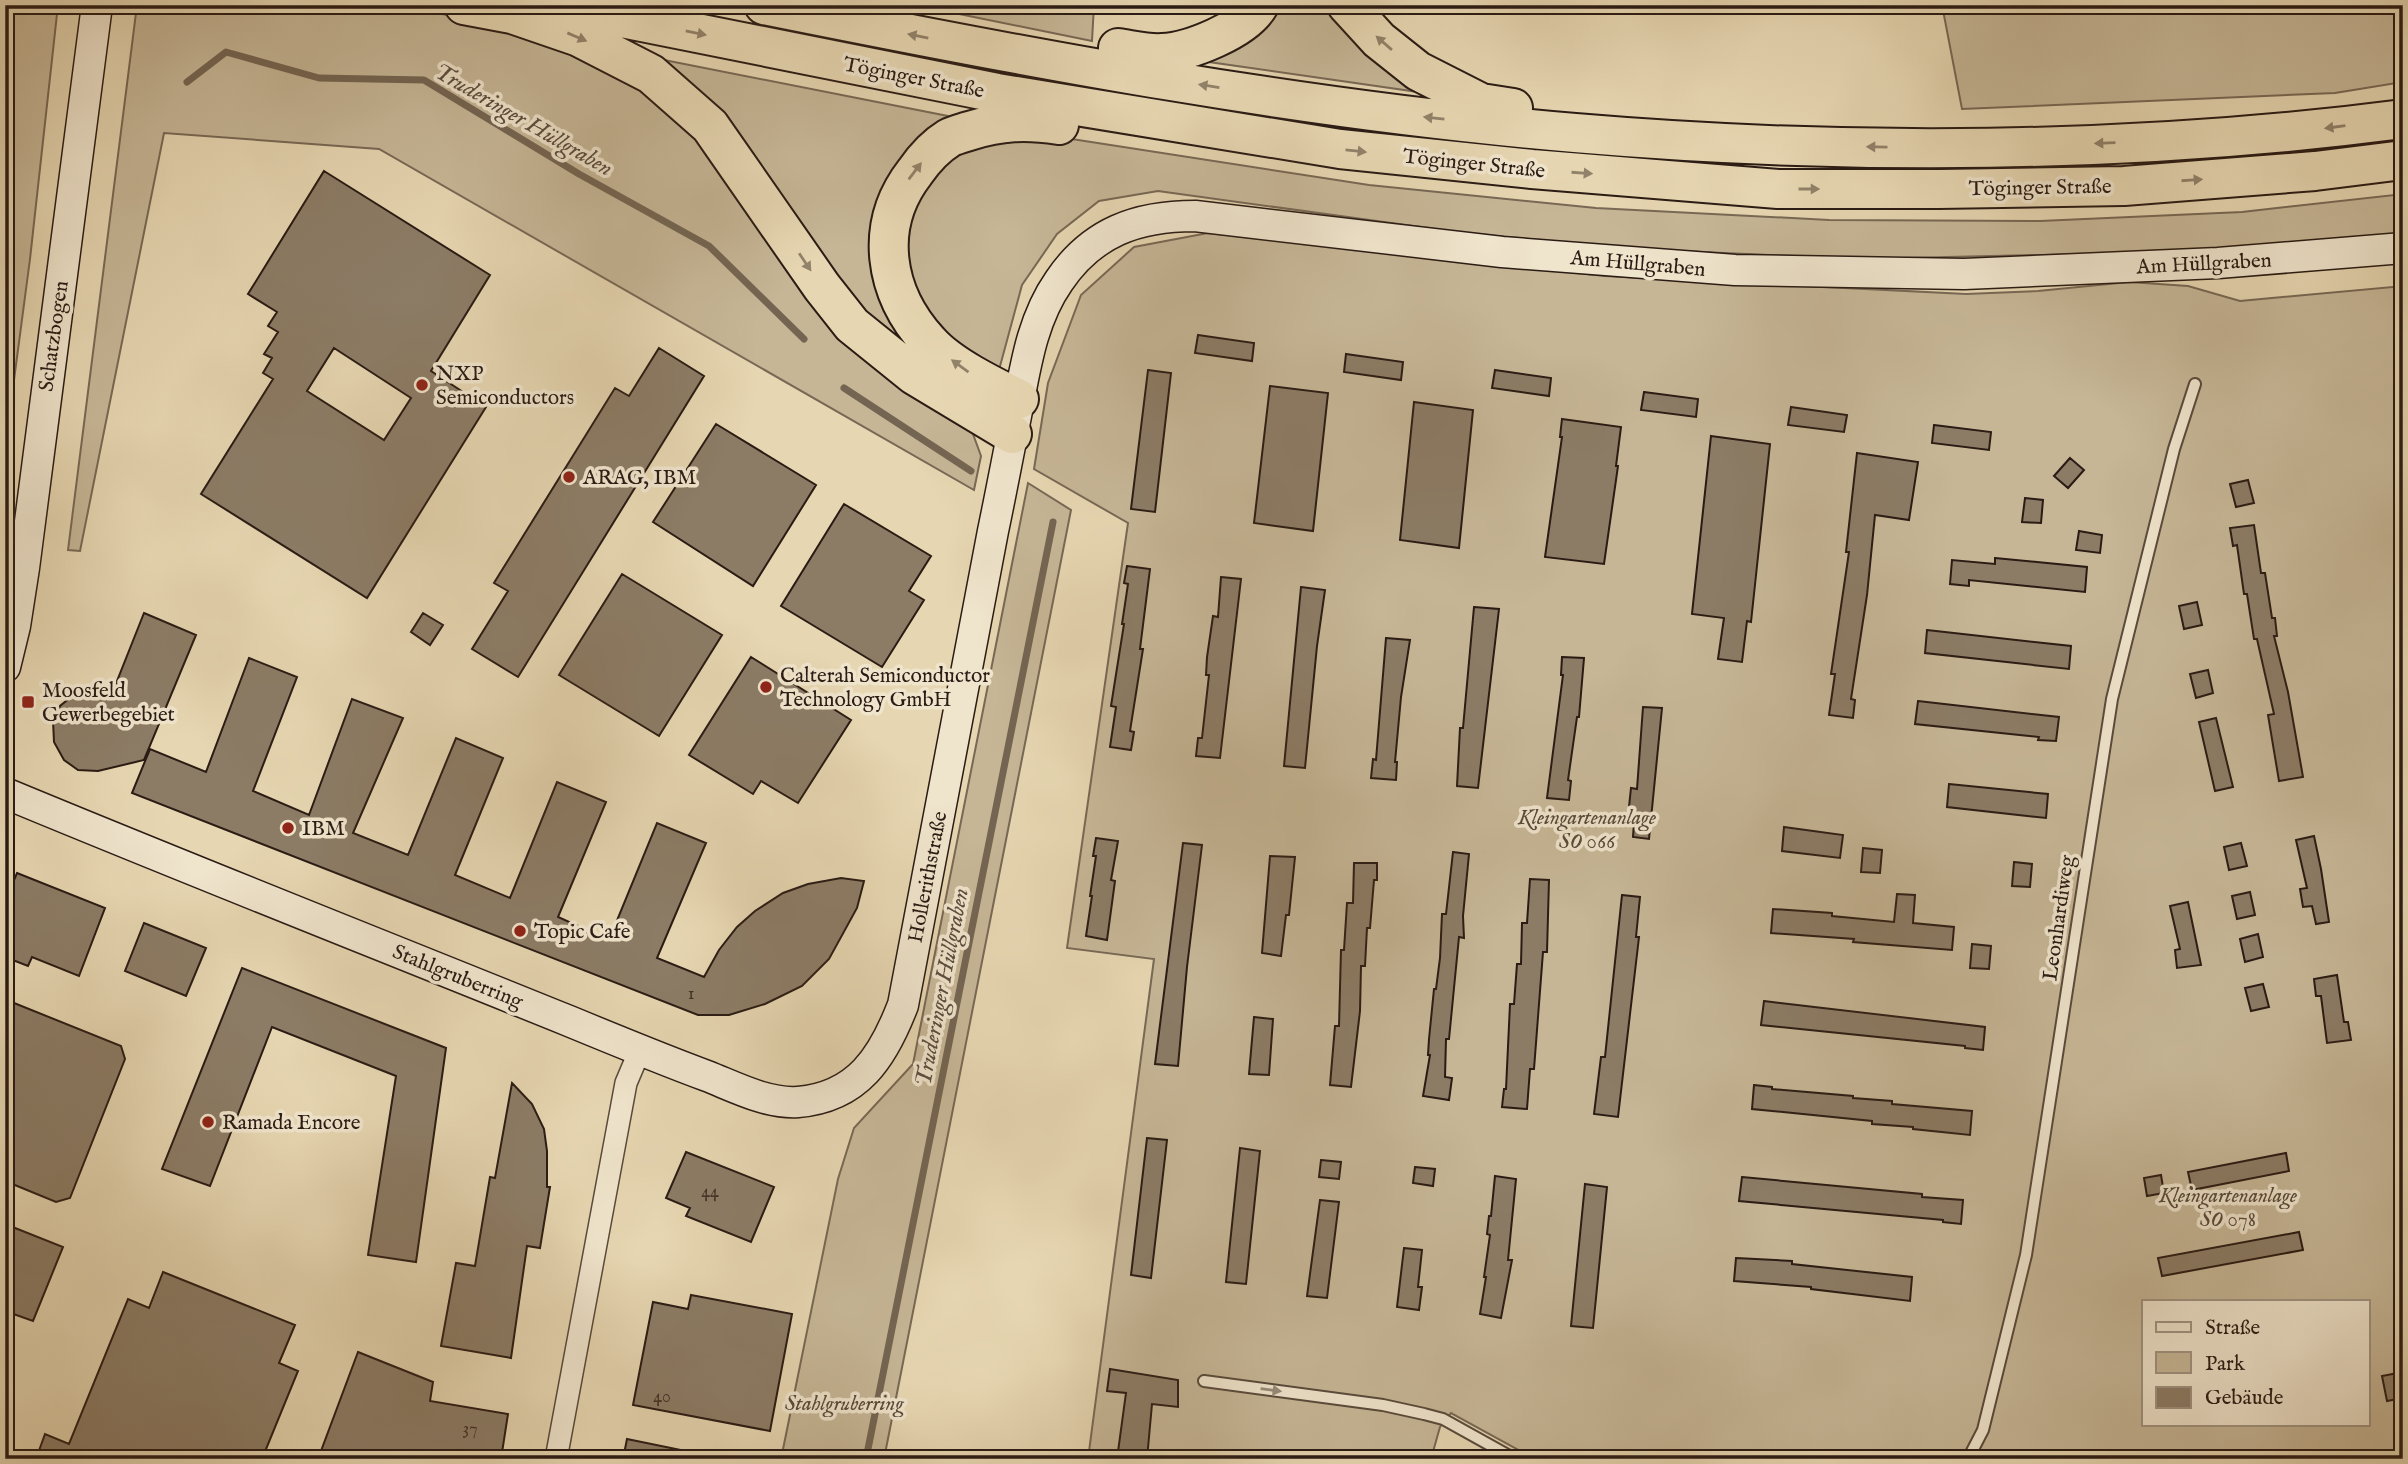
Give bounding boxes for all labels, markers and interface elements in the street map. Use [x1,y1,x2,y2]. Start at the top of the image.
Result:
one-way arrow [685,28,707,39]
one-way arrow [907,30,929,41]
one-way arrow [566,32,587,43]
one-way arrow [1375,36,1392,51]
street label: Töginger Straße [841,52,987,105]
water label: Truderinger Hüllgraben [428,57,618,184]
one-way arrow [1198,80,1220,91]
one-way arrow [1423,112,1445,123]
one-way arrow [2324,122,2346,133]
one-way arrow [2094,138,2116,149]
one-way arrow [1866,141,1888,153]
street label: Töginger Straße [1401,144,1547,185]
one-way arrow [1345,145,1367,156]
one-way arrow [907,163,922,181]
one-way arrow [1571,168,1593,179]
street label: Töginger Straße [1968,174,2112,203]
one-way arrow [2181,174,2203,185]
one-way arrow [1798,183,1820,195]
street label: Am Hüllgraben [1568,245,1706,284]
street label: Am Hüllgraben [2135,247,2272,282]
one-way arrow [798,253,812,271]
street label: Schatzbogen [33,279,76,393]
one-way arrow [951,359,969,373]
place label: NXP Semiconductors [436,361,574,412]
marker: NXP Semiconductors [414,377,430,393]
place label: ARAG, IBM [582,465,696,492]
marker: ARAG, IBM [561,469,577,485]
place label: Calterah Semiconductor Technology GmbH [780,663,990,714]
place label: Moosfeld Gewerbegebiet [42,678,175,729]
marker: Calterah Semiconductor Technology GmbH [758,679,774,695]
marker: Moosfeld Gewerbegebiet [20,694,36,710]
park label: Kleingartenanlage SO 066 [1517,805,1656,856]
street label: Hollerithstraße [902,809,955,945]
place label: IBM [302,816,345,843]
marker: IBM [280,820,296,836]
street label: Leonhardiweg [2037,853,2082,983]
water label: Truderinger Hüllgraben [909,886,977,1089]
place label: Topic Cafe [534,919,631,946]
marker: Topic Cafe [512,923,528,939]
street label: Stahlgruberring [388,939,527,1016]
house number: 1 [688,983,694,1006]
place label: Ramada Encore [222,1110,361,1137]
marker: Ramada Encore [200,1114,216,1130]
house number: 44 [701,1181,719,1204]
park label: Kleingartenanlage SO 078 [2158,1183,2297,1234]
legend [2142,1300,2370,1426]
text: Straße [2205,1315,2261,1342]
text: Park [2205,1351,2246,1378]
one-way arrow [1260,1384,1282,1395]
text: Gebäude [2205,1385,2284,1412]
house number: 40 [653,1386,671,1409]
park label: Stahlgruberring [785,1391,904,1418]
house number: 37 [462,1418,478,1441]

